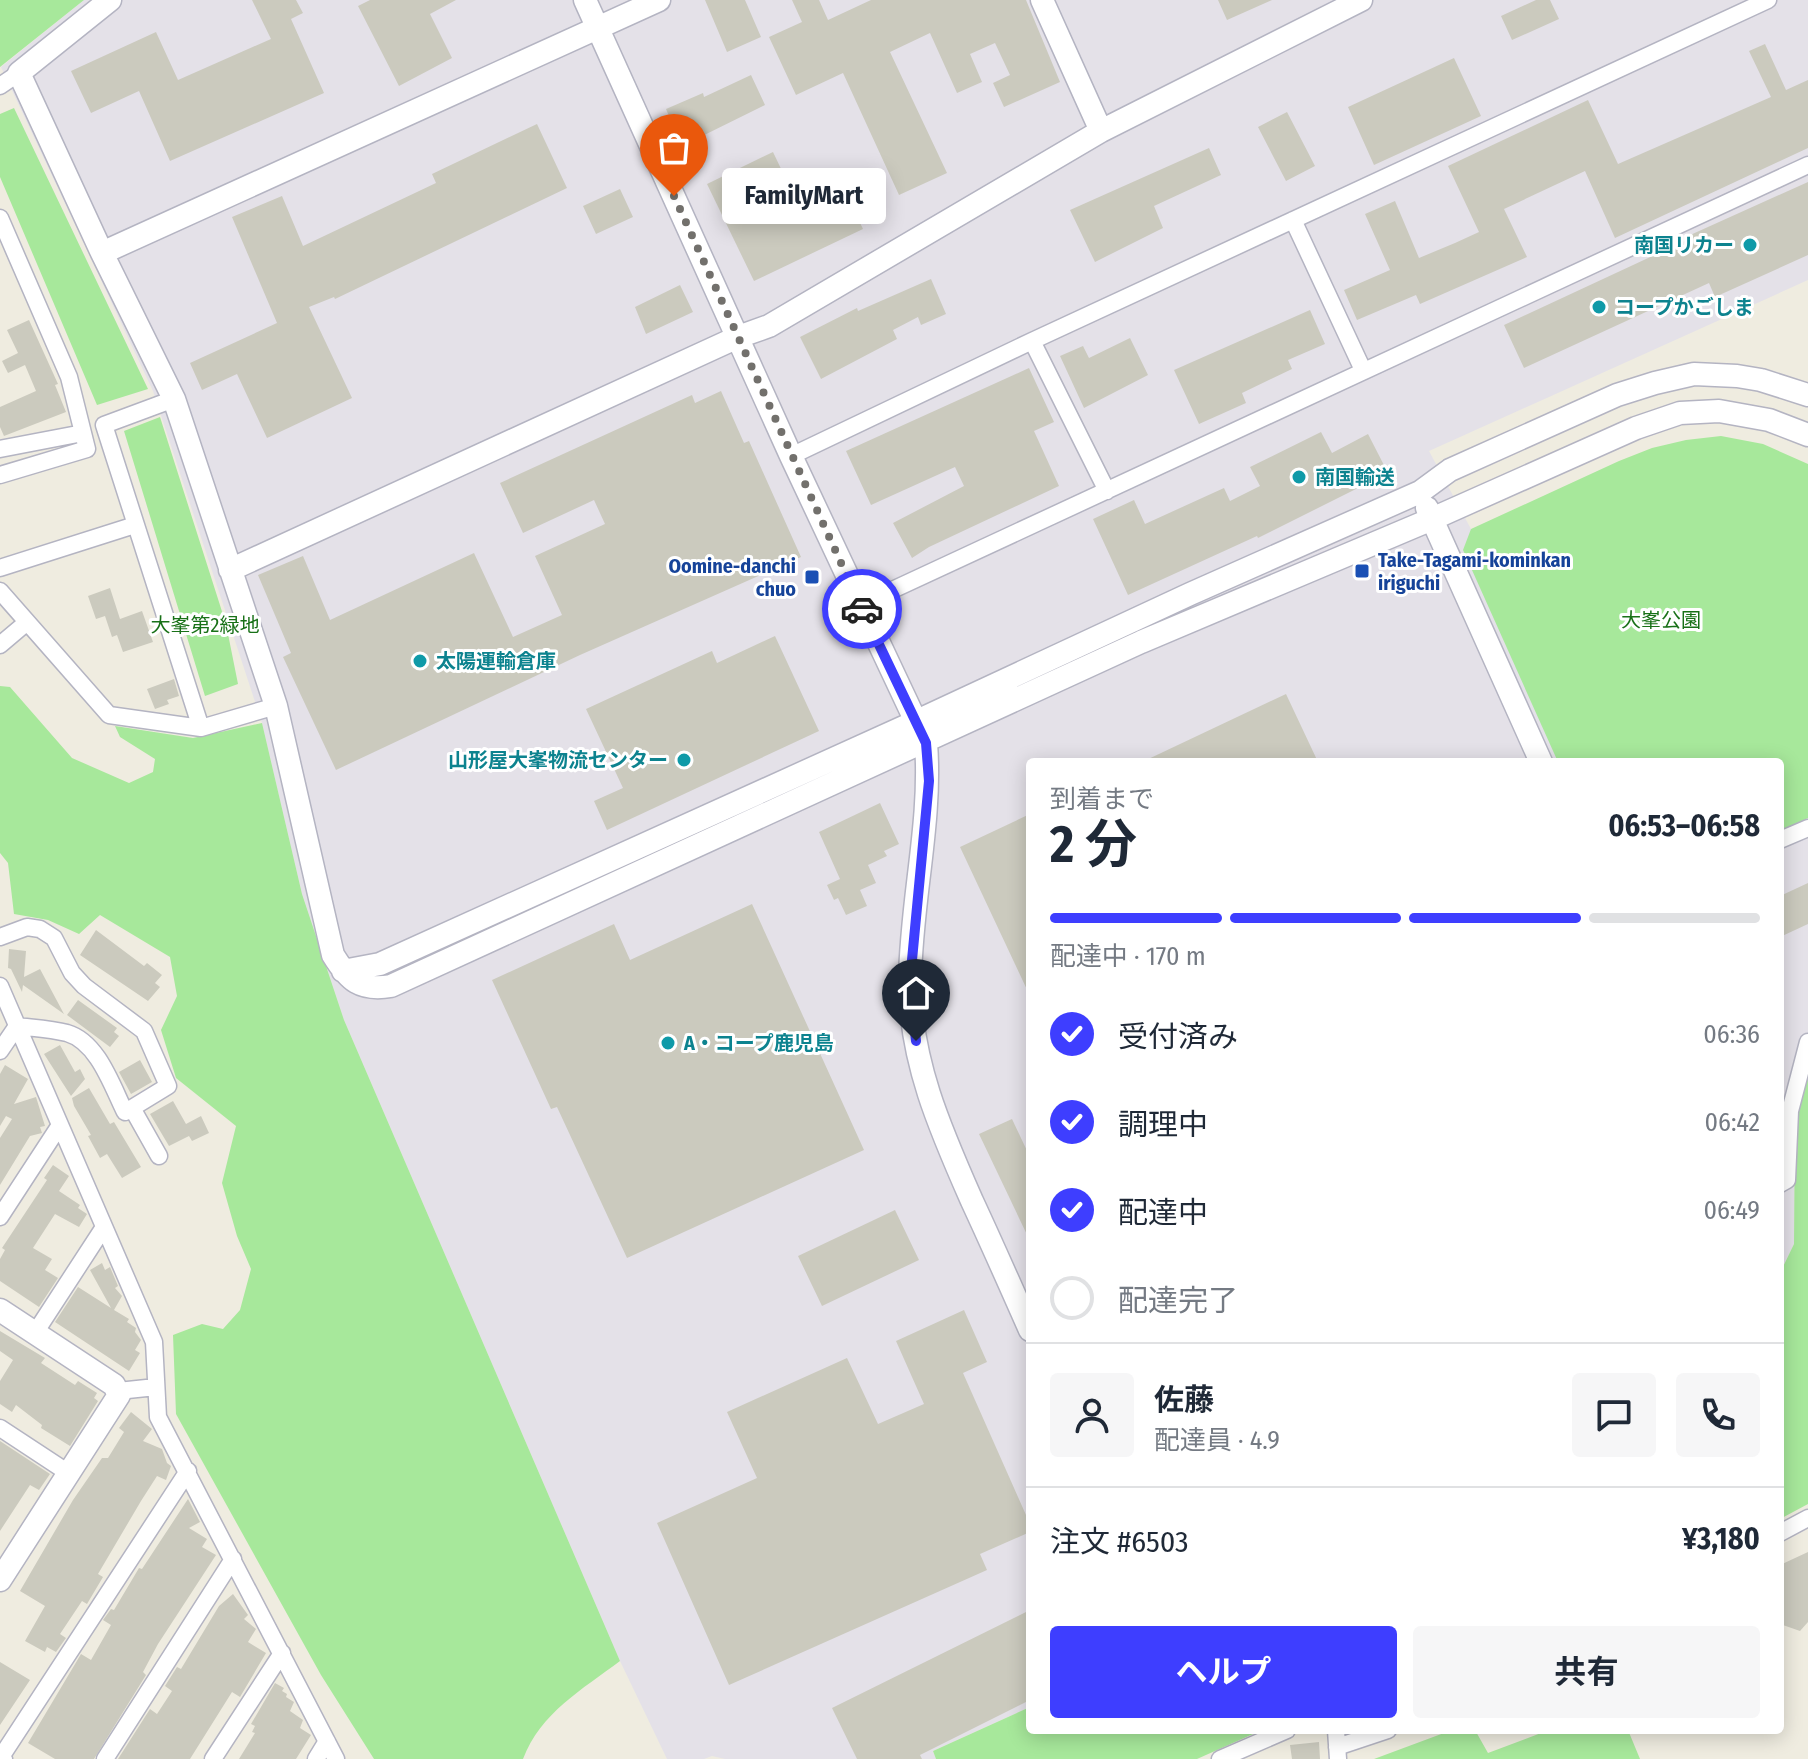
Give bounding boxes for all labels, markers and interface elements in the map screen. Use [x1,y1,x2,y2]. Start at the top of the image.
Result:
pin [640,114,708,196]
icon: bag [652,126,696,170]
callout: FamilyMart [722,168,886,224]
text: FamilyMart [745,180,863,211]
place label: 南国リカー [1634,233,1734,257]
marker: 南国リカー [1741,236,1759,254]
place label: コープかごしま [1615,295,1754,319]
marker: コープかごしま [1590,298,1608,316]
place label: 南国輸送 [1315,465,1395,489]
marker: 南国輸送 [1290,468,1308,486]
place label: Take-Tagami-kominkan iriguchi [1378,548,1571,595]
place label: Oomine-danchi chuo [668,554,796,601]
marker: Take-Tagami-kominkan iriguchi [1353,562,1371,580]
marker: Oomine-danchi chuo [803,568,821,586]
courier [822,569,902,649]
icon: car [840,587,884,631]
park label: 大峯公園 [1621,608,1701,632]
park label: 大峯第2緑地 [151,613,259,637]
place label: 太陽運輸倉庫 [436,649,556,673]
marker: 太陽運輸倉庫 [411,652,429,670]
place label: 山形屋大峯物流センター [448,748,668,772]
marker: 山形屋大峯物流センター [675,751,693,769]
text: 到着まで [1050,784,1154,815]
text: 06:53–06:58 [1608,808,1760,844]
text: 2 分 [1050,813,1137,876]
text: 配達中 · 170 m [1050,941,1206,972]
pin [882,959,950,1041]
icon: home [894,971,938,1015]
icon: check [1050,1012,1094,1056]
text: 受付済み [1118,1019,1238,1055]
text: 06:36 [1703,1019,1760,1050]
place label: A・コープ鹿児島 [683,1031,834,1055]
marker: A・コープ鹿児島 [659,1034,677,1052]
icon: check [1050,1100,1094,1144]
text: 調理中 [1118,1107,1208,1143]
text: 06:42 [1704,1107,1760,1138]
icon: check [1050,1188,1094,1232]
text: 配達中 [1118,1195,1208,1231]
text: 06:49 [1703,1195,1760,1226]
text: 配達完了 [1118,1283,1238,1319]
button: person [1050,1373,1134,1457]
button: chat [1572,1373,1656,1457]
button: phone [1676,1373,1760,1457]
text: 佐藤 [1154,1382,1214,1418]
text: 配達員 · 4.9 [1154,1425,1280,1456]
text: ¥3,180 [1682,1521,1760,1557]
text: 注文 #6503 [1050,1524,1189,1560]
button: ヘルプ [1050,1626,1397,1718]
button: 共有 [1413,1626,1760,1718]

